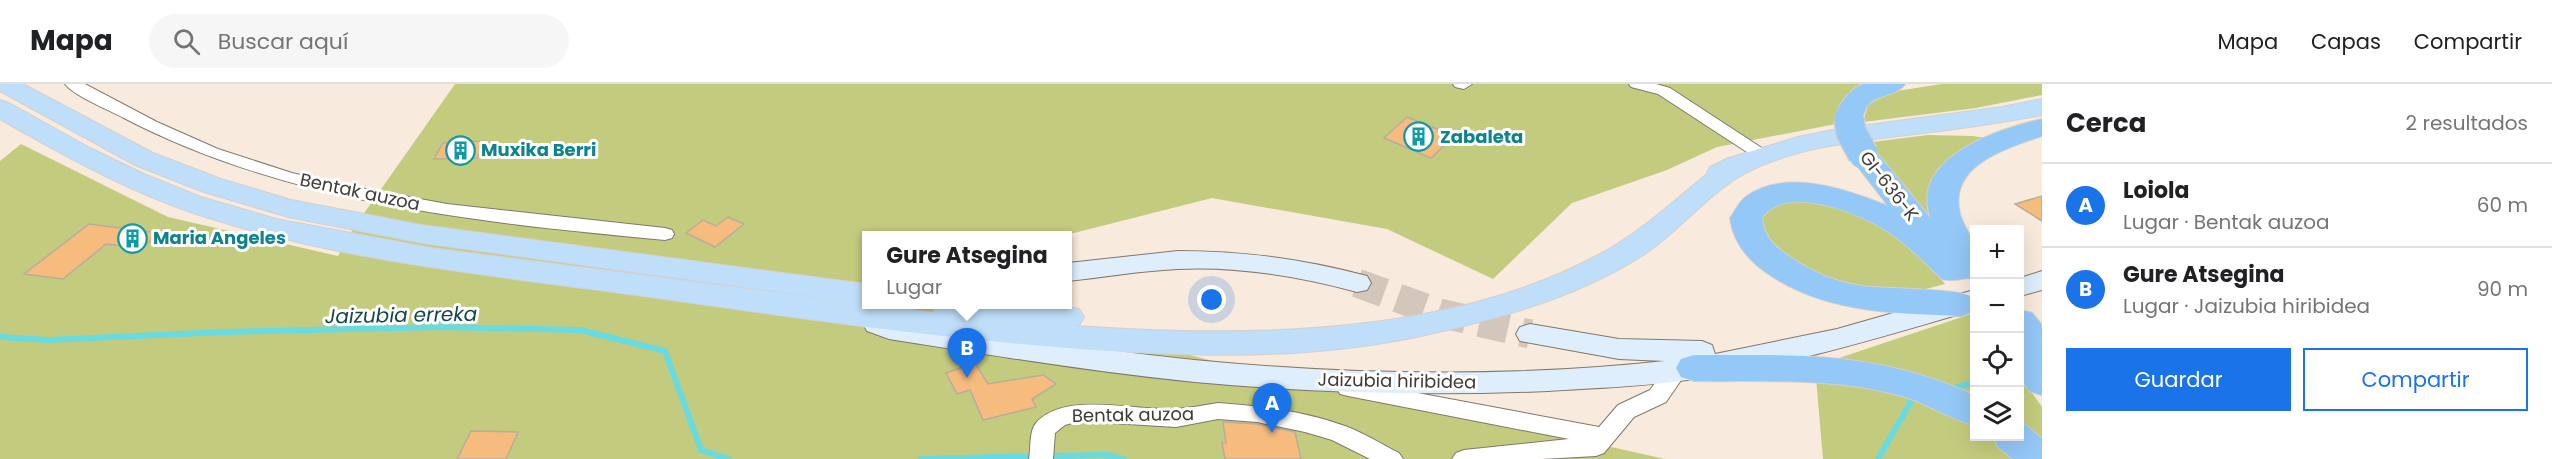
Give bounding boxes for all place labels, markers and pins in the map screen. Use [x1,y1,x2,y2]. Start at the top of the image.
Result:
building icon: Zabaleta [1403,121,1435,153]
place label: Zabaleta [1440,124,1523,149]
building icon: Muxika Berri [444,134,476,166]
place label: Muxika Berri [481,137,596,162]
building icon: Maria Angeles [116,222,148,254]
place label: Maria Angeles [153,225,286,250]
pin: B [948,328,986,378]
pin: A [1252,384,1292,433]

